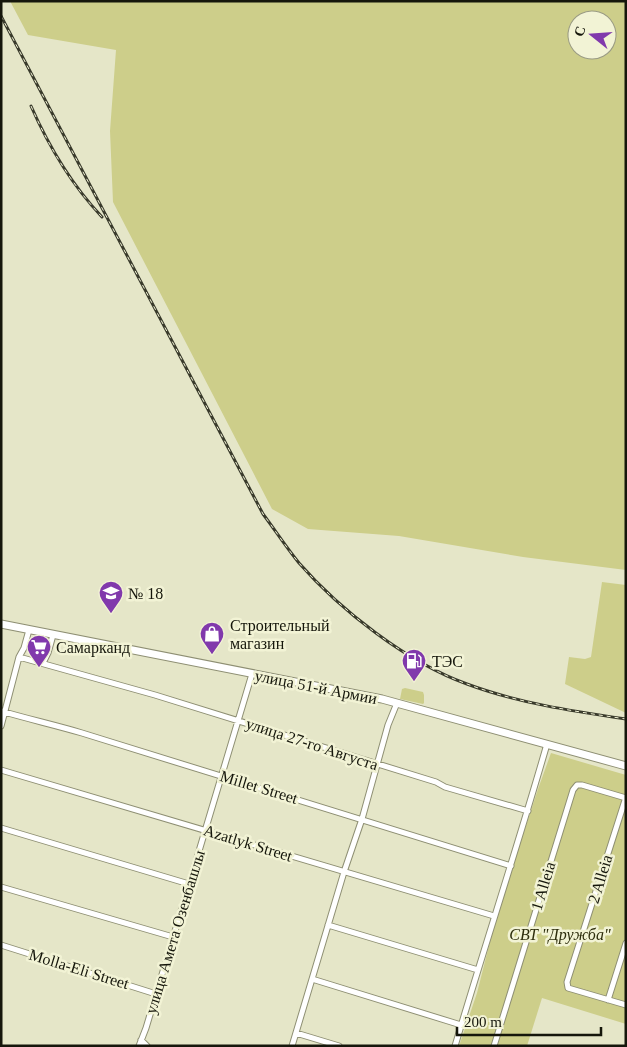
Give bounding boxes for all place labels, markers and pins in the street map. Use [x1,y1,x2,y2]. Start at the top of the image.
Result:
school or university icon: № 18 [98,580,124,614]
place label: № 18 [128,585,163,602]
place label: Строительный магазин [230,617,330,652]
shop icon: Строительный магазин [199,621,225,655]
supermarket icon: Самарканд [26,634,52,668]
place label: Самарканд [56,639,130,657]
fuel station icon: ТЭС [401,648,427,682]
place label: ТЭС [432,653,463,670]

